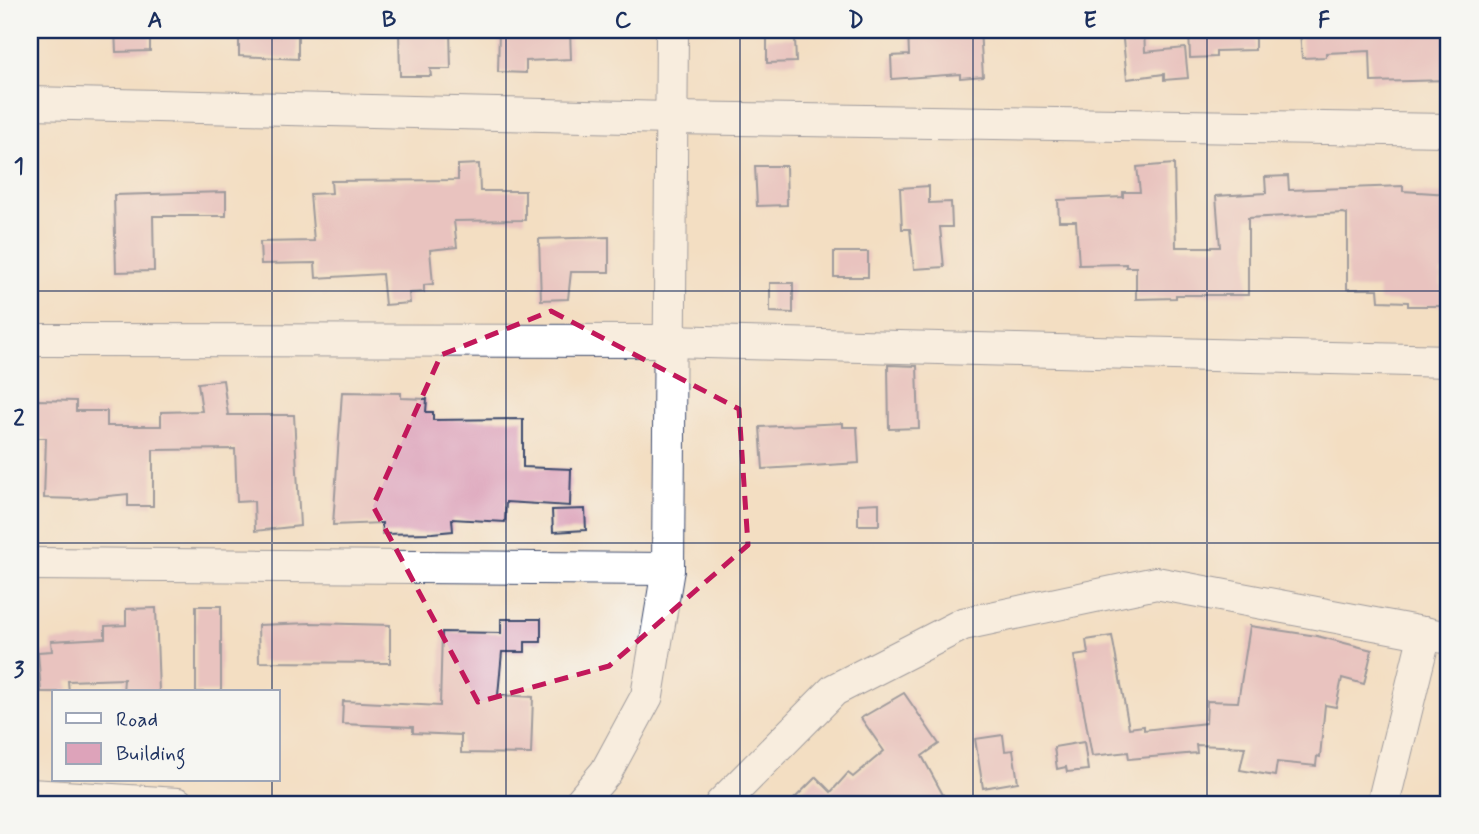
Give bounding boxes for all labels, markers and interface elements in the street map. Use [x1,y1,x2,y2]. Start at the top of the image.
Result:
text: A [147,6,163,36]
text: B [382,6,397,36]
text: C [615,6,632,36]
text: D [848,6,864,36]
text: E [1083,6,1097,36]
text: F [1318,6,1330,36]
text: 1 [14,152,24,182]
text: 2 [13,404,25,434]
text: 3 [14,656,25,686]
legend [52,690,280,782]
text: Road [116,706,158,734]
text: Building [116,740,186,770]

